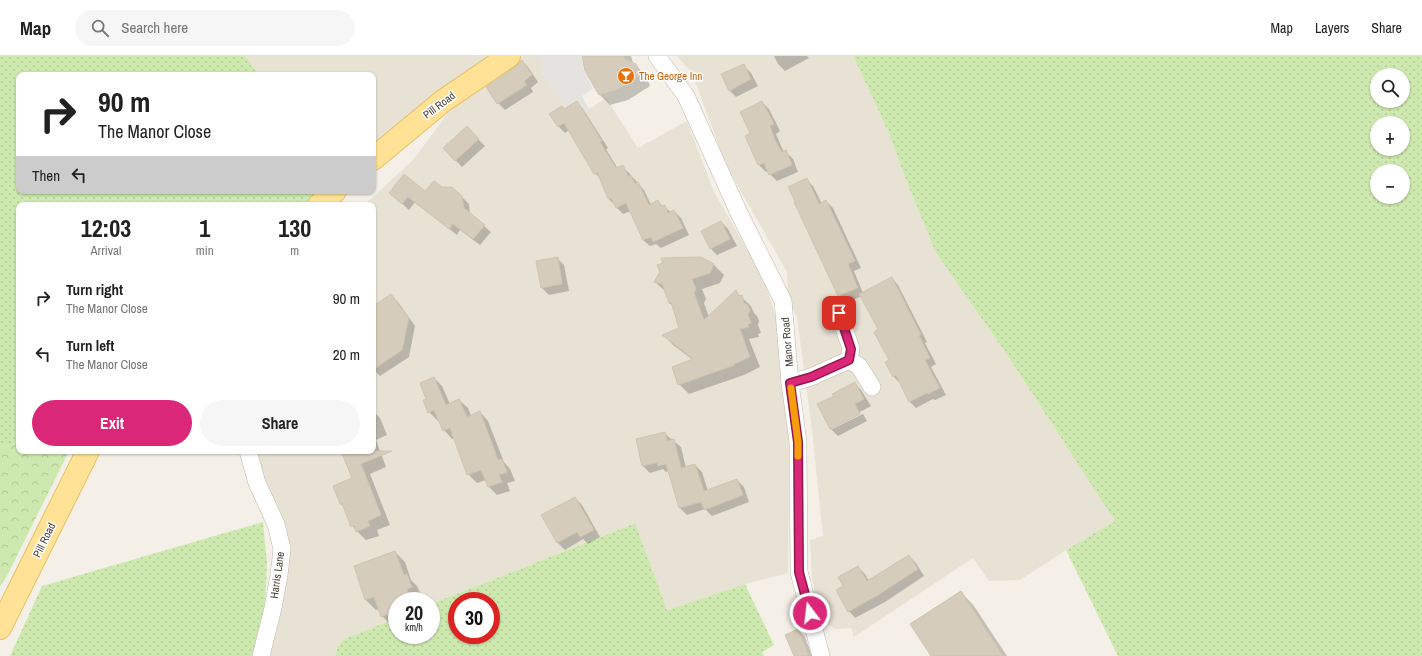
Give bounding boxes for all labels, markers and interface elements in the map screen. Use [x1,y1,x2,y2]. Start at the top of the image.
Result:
search box [75,10,355,46]
text: Map [20,15,51,41]
icon: search [89,17,111,39]
text: Search here [121,17,188,38]
text: Map [1271,19,1293,37]
text: Layers [1315,19,1349,37]
text: Share [1371,19,1402,37]
bar icon: The George Inn [616,66,636,86]
map controls [1370,68,1410,204]
button: search [1370,68,1410,108]
place label: The George Inn [639,69,702,83]
text: 90 m [98,83,150,121]
icon: right [32,88,84,140]
street label: Pill Road [420,88,458,122]
button: + [1370,116,1410,156]
text: The Manor Close [98,119,211,144]
icon: left [68,164,90,186]
button: − [1370,164,1410,204]
text: Then [32,165,60,186]
text: 12:03 [81,212,131,244]
text: 1 [199,212,210,244]
text: 130 [278,212,311,244]
text: Arrival [91,242,121,259]
text: min [196,242,214,259]
text: m [290,242,299,259]
text: Turn right [66,279,123,300]
icon: right [32,287,54,309]
text: 90 m [333,288,360,309]
pin [822,296,856,330]
text: The Manor Close [66,300,148,317]
icon: arrive [828,302,850,324]
street label: Manor Road [778,317,796,367]
text: Turn left [66,335,114,356]
icon: left [32,343,54,365]
text: 20 m [333,344,360,365]
text: The Manor Close [66,356,148,373]
button: Exit [32,400,192,446]
button: Share [200,400,360,446]
street label: Pill Road [30,520,58,560]
street label: Harris Lane [267,551,287,599]
speed limit sign: 30 [448,592,500,644]
position arrow [789,592,831,634]
text: 20 [405,599,423,626]
text: km/h [405,621,423,634]

